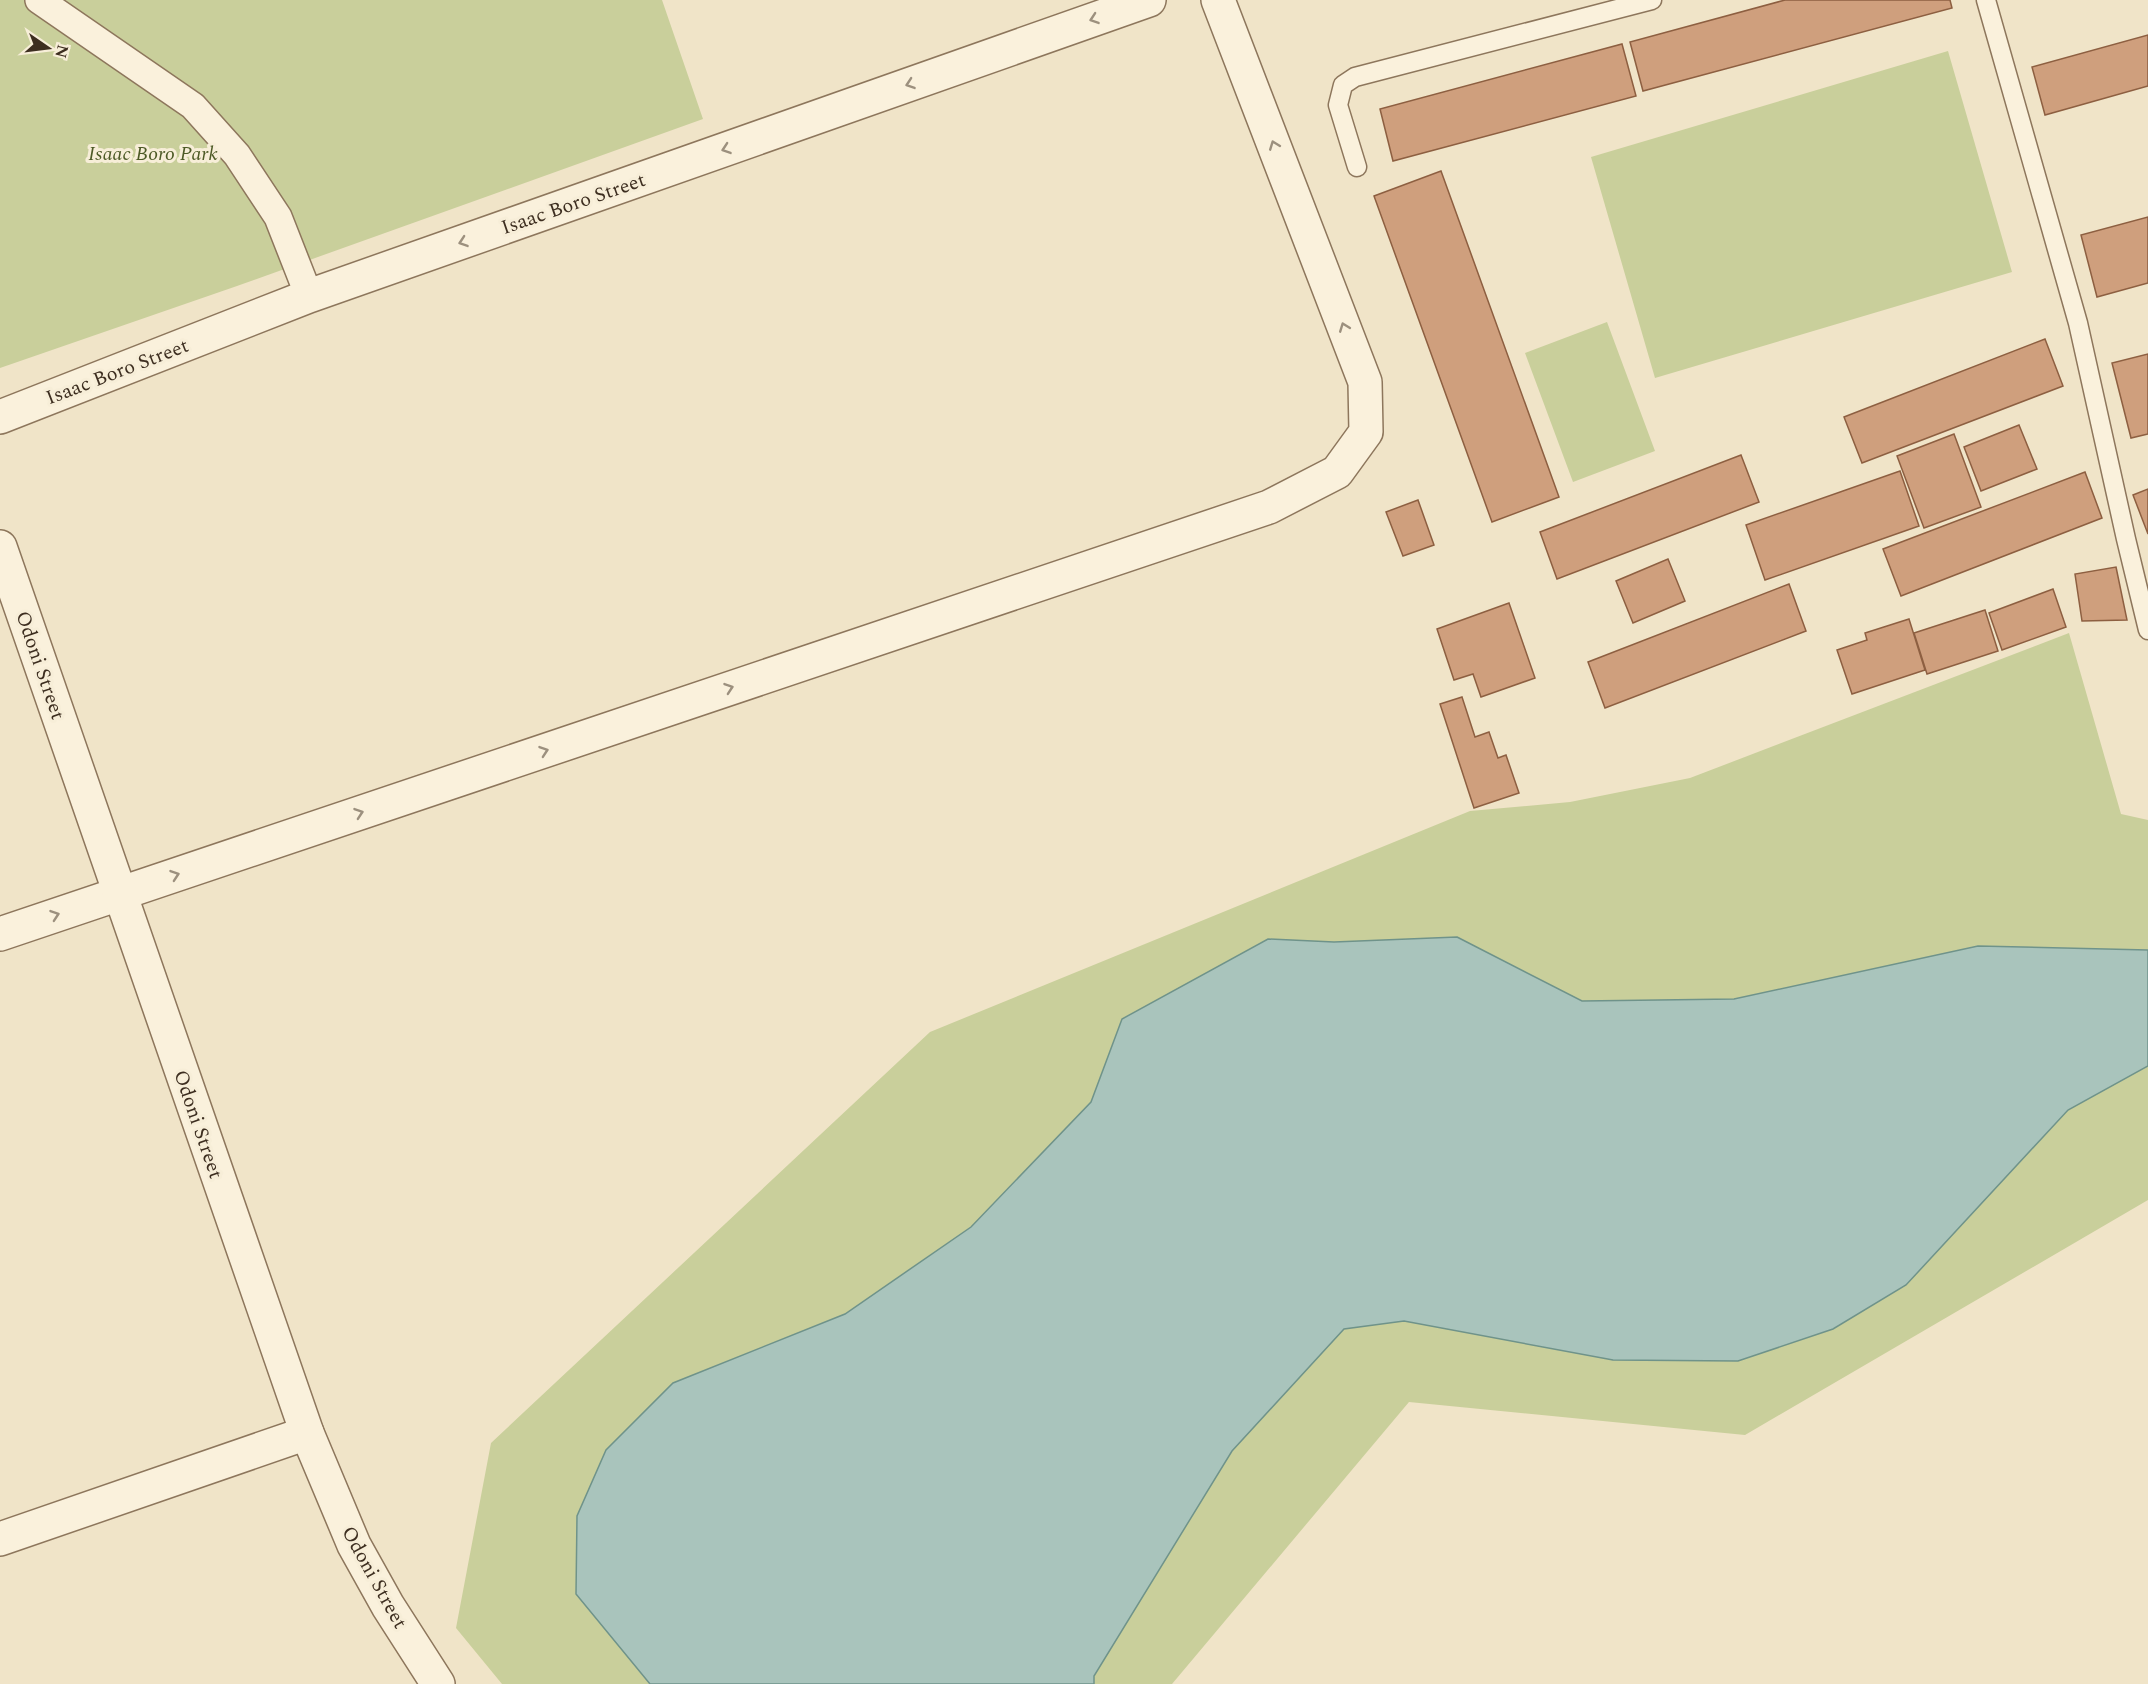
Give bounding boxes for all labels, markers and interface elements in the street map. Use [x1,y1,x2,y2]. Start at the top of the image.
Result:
one-way arrow [1089,12,1100,25]
north arrow [18,18,78,78]
text: N [48,42,75,61]
one-way arrow [905,77,916,90]
park label: Isaac Boro Park [88,139,218,169]
one-way arrow [1269,140,1281,151]
one-way arrow [721,142,732,155]
street label: Isaac Boro Street [497,165,650,243]
one-way arrow [458,234,469,247]
one-way arrow [1339,322,1351,333]
street label: Isaac Boro Street [42,331,193,413]
street label: Odoni Street [7,607,73,724]
one-way arrow [723,683,734,696]
one-way arrow [538,745,549,758]
one-way arrow [354,807,364,820]
one-way arrow [169,869,180,882]
one-way arrow [49,910,60,922]
street label: Odoni Street [165,1066,231,1183]
street label: Odoni Street [334,1521,415,1634]

